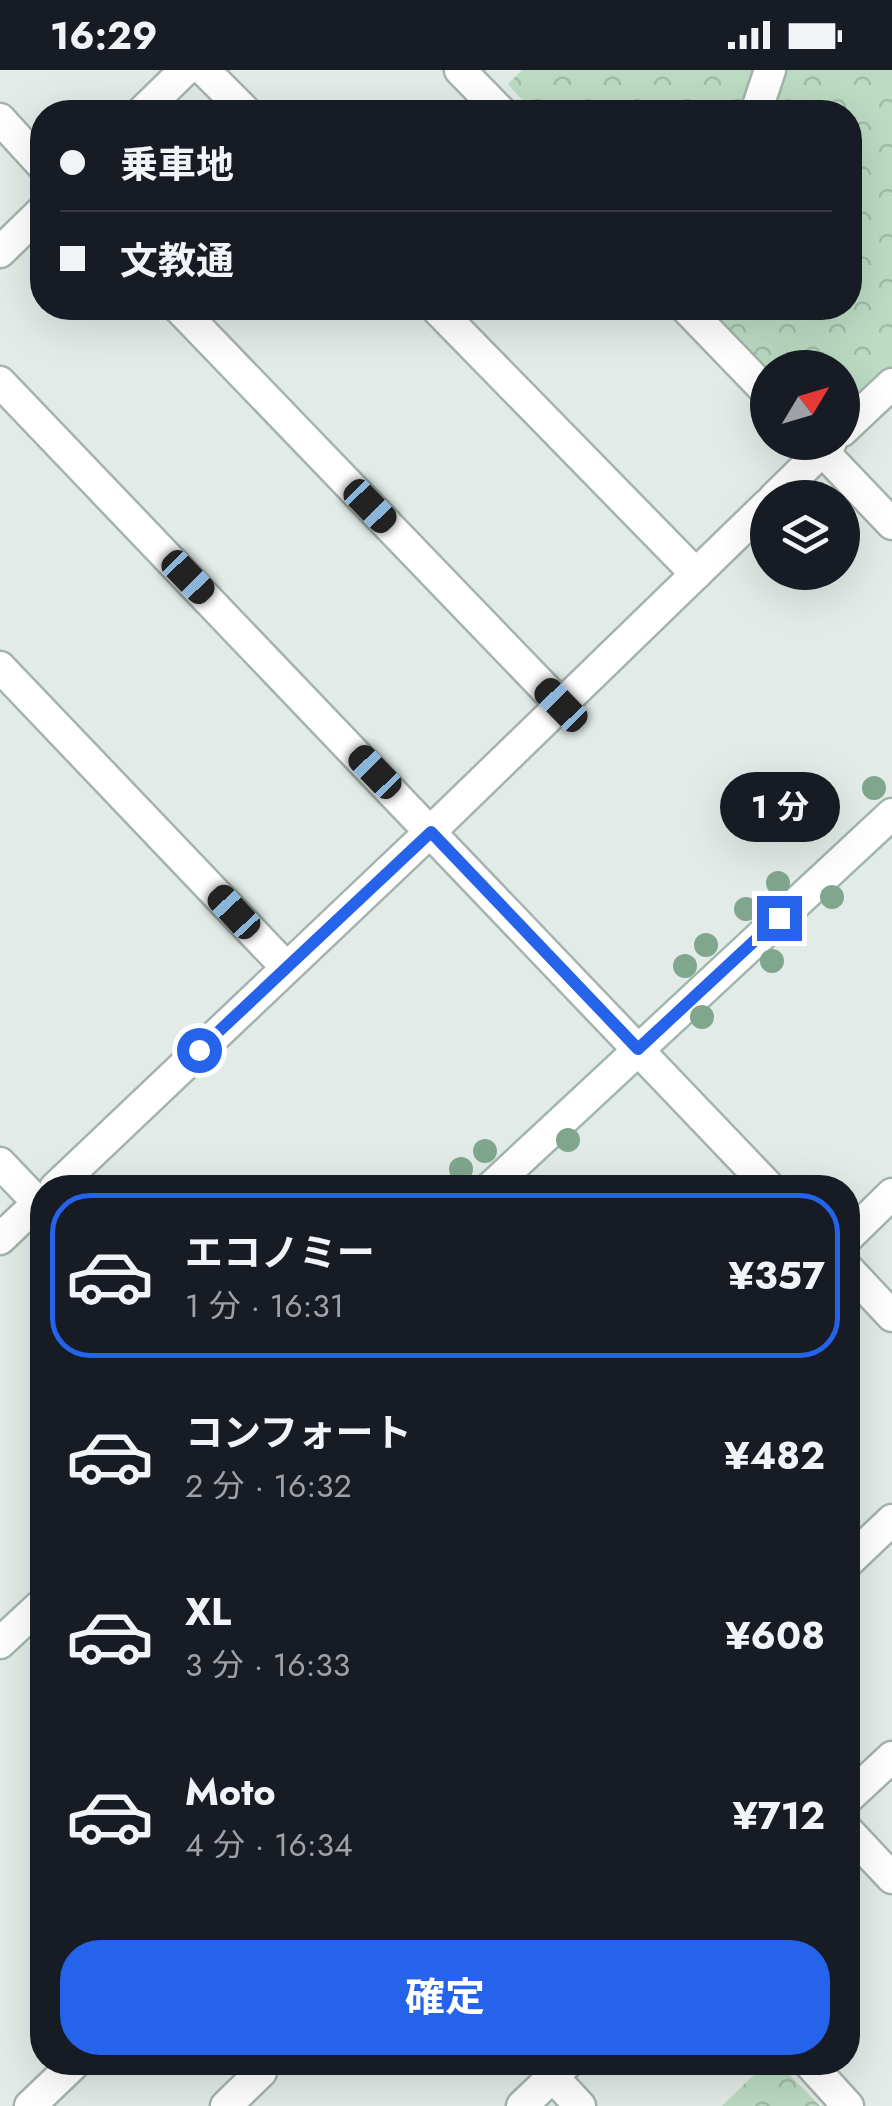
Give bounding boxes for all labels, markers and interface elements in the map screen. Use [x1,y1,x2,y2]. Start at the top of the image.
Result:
text: 16:29 [50,8,157,63]
text: 乗車地 [120,137,234,192]
text: 文教通 [120,233,234,288]
north arrow [750,350,860,460]
map controls [750,350,860,590]
car [338,474,402,538]
button: layers [750,480,860,590]
car [156,545,220,609]
car [529,673,593,737]
car [343,740,407,804]
callout: 1 分 [719,773,839,843]
text: 1 分 [751,784,809,830]
car [203,880,265,944]
route end [757,896,802,941]
route start [177,1028,222,1073]
text: エコノミー [185,1225,375,1280]
icon: car [65,1231,155,1321]
text: ¥357 [729,1248,825,1303]
text: 1 分 · 16:31 [185,1283,344,1329]
text: コンフォート [185,1405,412,1460]
icon: car [65,1411,155,1501]
text: ¥482 [724,1428,825,1483]
text: 2 分 · 16:32 [185,1463,352,1509]
text: XL [185,1584,231,1639]
icon: car [65,1591,155,1681]
text: ¥608 [725,1608,825,1663]
text: 3 分 · 16:33 [185,1642,350,1688]
text: Moto [185,1764,276,1819]
icon: car [65,1771,155,1861]
text: ¥712 [732,1788,825,1843]
text: 4 分 · 16:34 [185,1822,353,1868]
button: 確定 [60,1940,830,2055]

